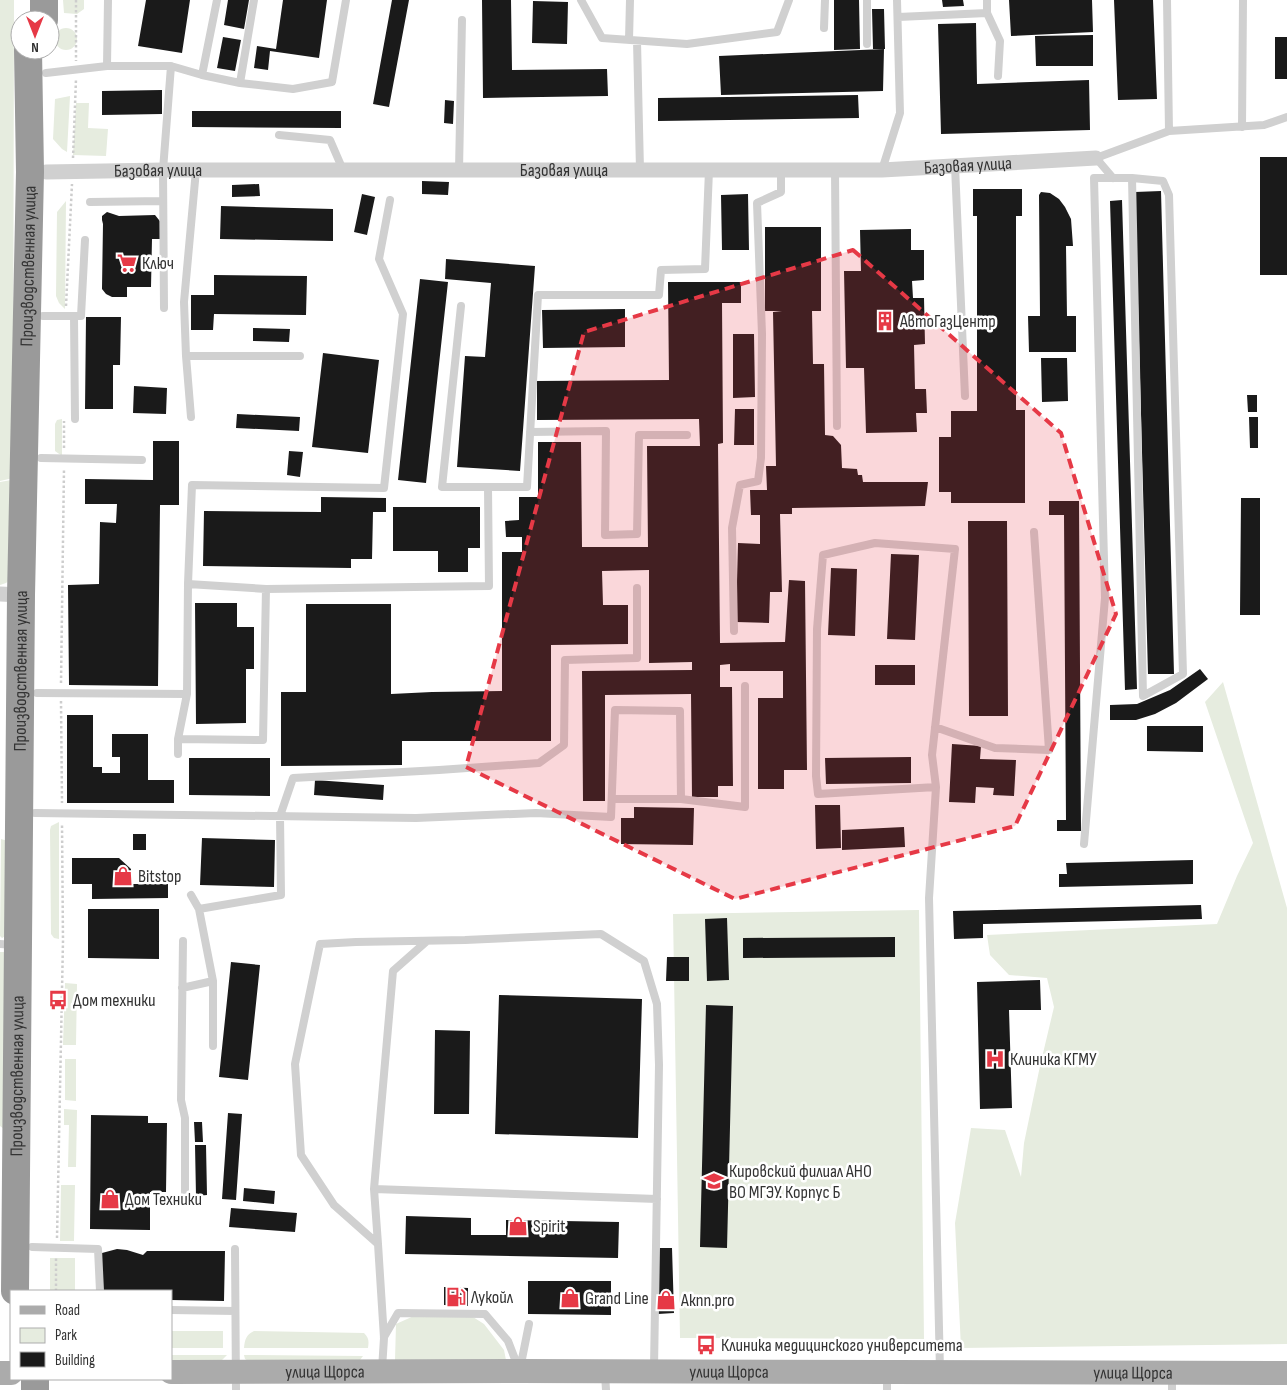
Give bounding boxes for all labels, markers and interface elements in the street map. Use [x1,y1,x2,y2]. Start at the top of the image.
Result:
north arrow [10,10,60,60]
text: N [31,39,39,56]
street label: Базовая улица [923,153,1013,179]
street label: Базовая улица [114,160,202,182]
street label: Базовая улица [520,160,608,181]
street label: Производственная улица [16,185,41,347]
supermarket icon: Ключ [116,252,138,274]
place label: Ключ [142,253,174,274]
building icon: АвтоГазЦентр [874,310,896,332]
place label: АвтоГазЦентр [899,311,996,332]
street label: Производственная улица [10,590,32,752]
shop icon: Bitstop [112,865,134,887]
place label: Bitstop [138,866,181,887]
bus stop icon: Дом техники [47,989,69,1011]
place label: Дом техники [73,990,156,1011]
street label: Производственная улица [6,995,29,1157]
hospital icon: Клиника КГМУ [984,1048,1006,1070]
place label: Клиника КГМУ [1010,1049,1097,1070]
place label: Кировский филиал АНО ВО МГЭУ. Корпус Б [729,1161,872,1203]
school or university icon: Кировский филиал АНО ВО МГЭУ. Корпус Б [703,1170,725,1192]
shop icon: Дом Техники [99,1188,121,1210]
place label: Дом Техники [125,1189,202,1210]
shop icon: Spirit [507,1215,529,1237]
place label: Spirit [533,1216,566,1237]
fuel station icon: Лукойл [445,1286,467,1308]
place label: Лукойл [470,1287,514,1308]
shop icon: Grand Line [559,1287,581,1309]
place label: Grand Line [585,1288,649,1309]
shop icon: Акпп.pro [655,1289,677,1311]
legend [10,1290,172,1380]
place label: Акпп.pro [680,1290,734,1311]
text: Road [55,1301,80,1320]
text: Park [55,1326,77,1345]
bus stop icon: Клиника медицинского университета [695,1334,717,1356]
place label: Клиника медицинского университета [721,1335,963,1356]
text: Building [55,1351,95,1370]
street label: улица Щорса [285,1361,365,1383]
street label: улица Щорса [689,1361,769,1383]
street label: улица Щорса [1093,1362,1173,1384]

